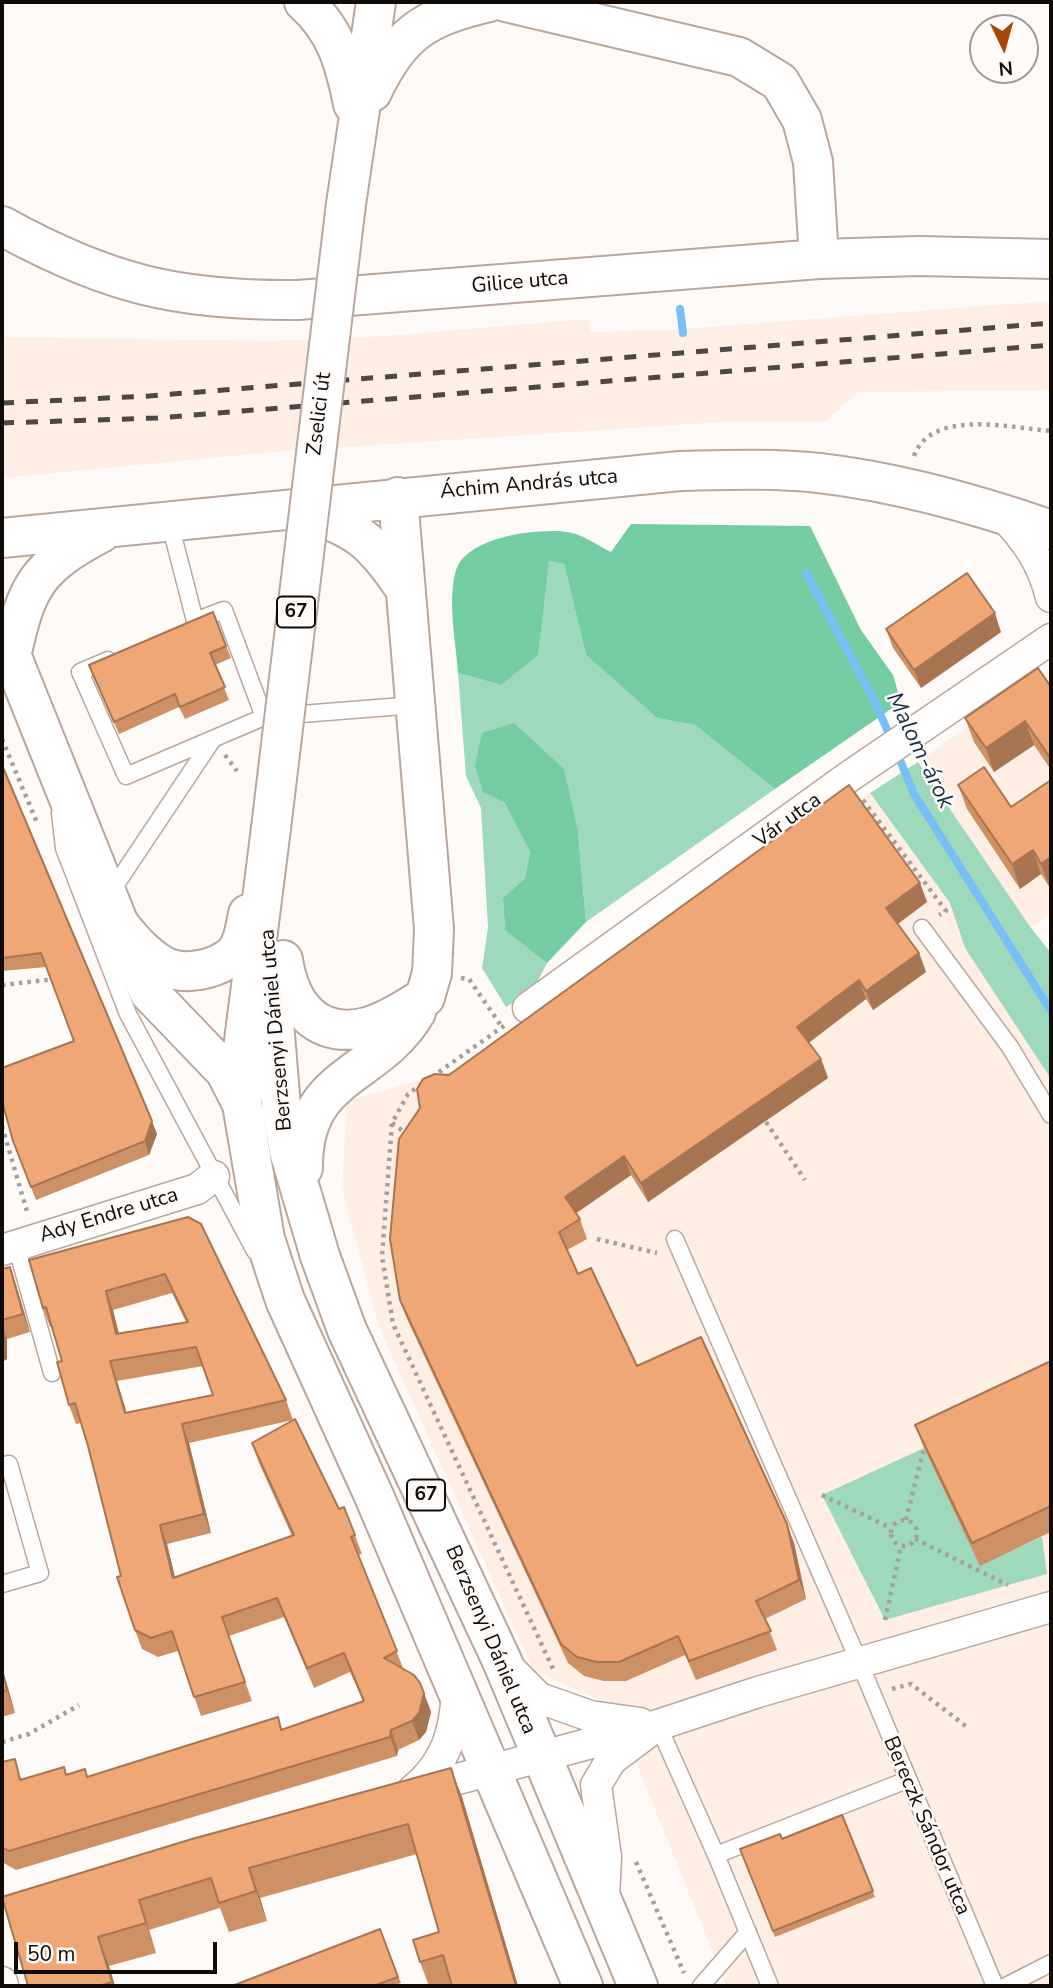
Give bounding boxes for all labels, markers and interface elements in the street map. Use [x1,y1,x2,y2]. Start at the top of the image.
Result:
north arrow [969,14,1039,84]
text: N [997,54,1014,81]
street label: Gilice utca [471,266,569,300]
street label: Zselici út [302,371,338,457]
street label: Áchim András utca [439,465,619,505]
road number: 67 [277,596,315,628]
water label: Malom-árok [879,689,959,813]
street label: Vár utca [749,788,827,854]
street label: Berzsenyi Dániel utca [256,928,298,1132]
street label: Ady Endre utca [37,1183,181,1249]
road number: 67 [407,1480,445,1511]
street label: Berzsenyi Dániel utca [439,1542,541,1738]
street label: Bereczk Sándor utca [877,1733,975,1919]
scale bar [18,1928,220,1972]
text: 50 m [27,1940,76,1968]

